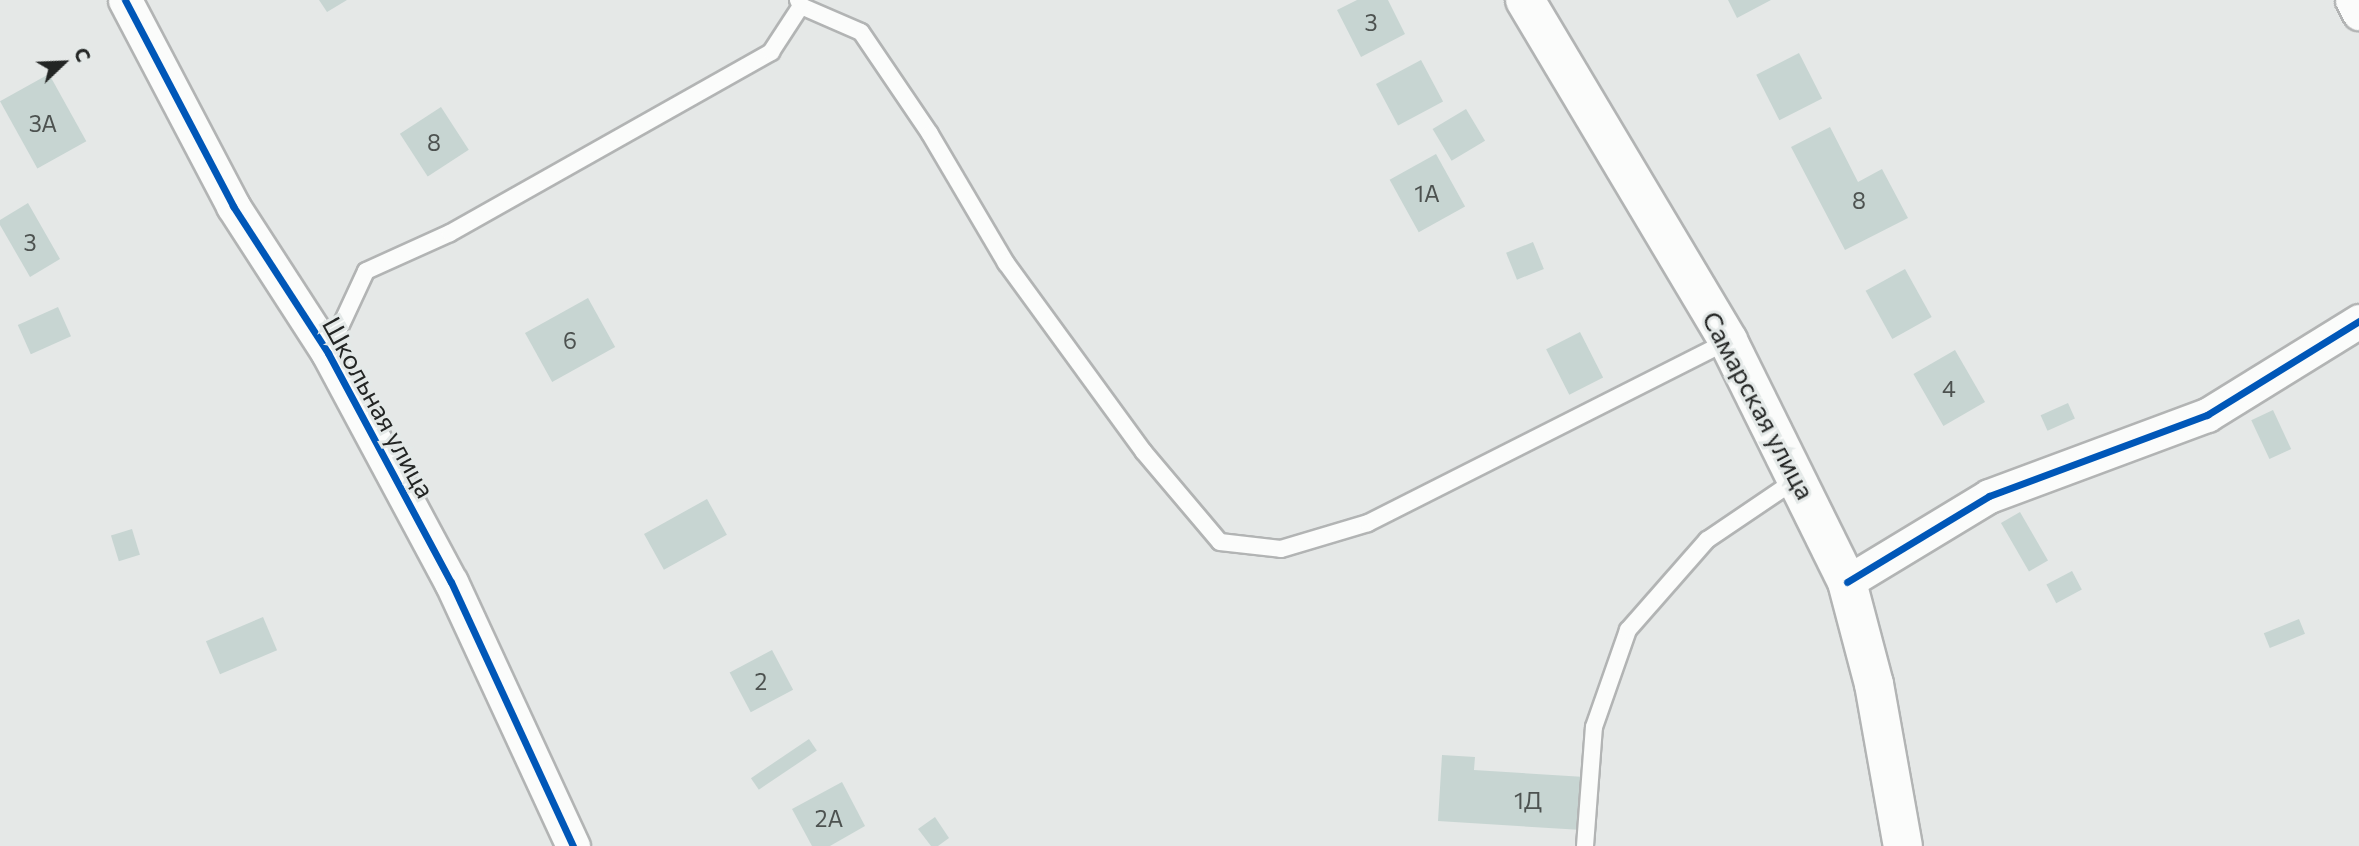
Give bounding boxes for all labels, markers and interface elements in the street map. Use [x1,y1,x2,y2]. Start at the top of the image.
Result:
house number: 3 [1364,8,1378,36]
north arrow [28,28,98,98]
text: С [70,44,96,65]
house number: 3А [29,109,57,137]
house number: 8 [427,128,441,156]
house number: 1А [1414,179,1440,207]
house number: 8 [1852,186,1866,214]
house number: 3 [23,228,37,256]
street label: Самарская улица [1696,306,1822,504]
street label: Школьная улица [316,311,442,503]
house number: 6 [563,326,577,354]
house number: 4 [1942,374,1956,402]
house number: 2 [755,667,767,695]
house number: 1Д [1514,786,1542,814]
house number: 2А [815,804,843,832]

